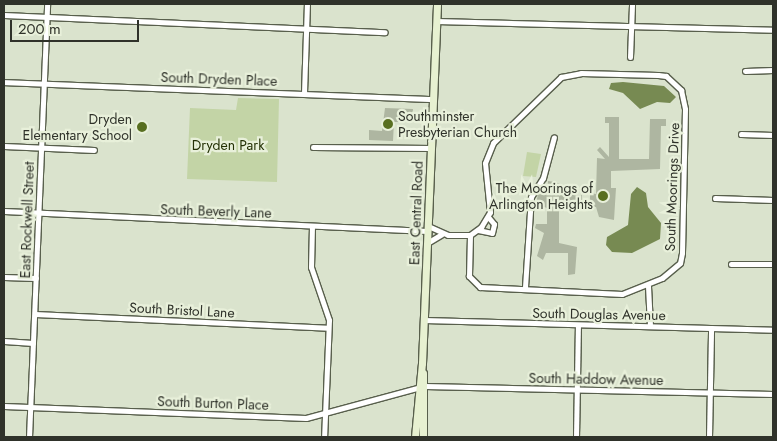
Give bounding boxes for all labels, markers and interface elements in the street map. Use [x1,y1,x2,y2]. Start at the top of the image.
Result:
scale bar [12,10,141,42]
text: 200 m [18,18,61,40]
street label: South Dryden Place [160,69,278,89]
place label: Southminster Presbyterian Church [398,108,517,140]
place label: Dryden Elementary School [22,111,132,144]
marker: Southminster Presbyterian Church [382,118,394,130]
marker: Dryden Elementary School [136,121,148,133]
street label: South Moorings Drive [661,122,683,252]
park label: Dryden Park [192,137,264,153]
street label: East Rockwell Street [17,161,37,279]
street label: East Central Road [406,161,426,265]
place label: The Moorings of Arlington Heights [489,180,593,212]
marker: The Moorings of Arlington Heights [597,190,609,202]
street label: South Beverly Lane [160,201,272,221]
street label: South Bristol Lane [129,299,235,321]
street label: South Douglas Avenue [532,304,666,324]
street label: South Haddow Avenue [528,369,664,389]
street label: South Burton Place [157,393,269,413]

